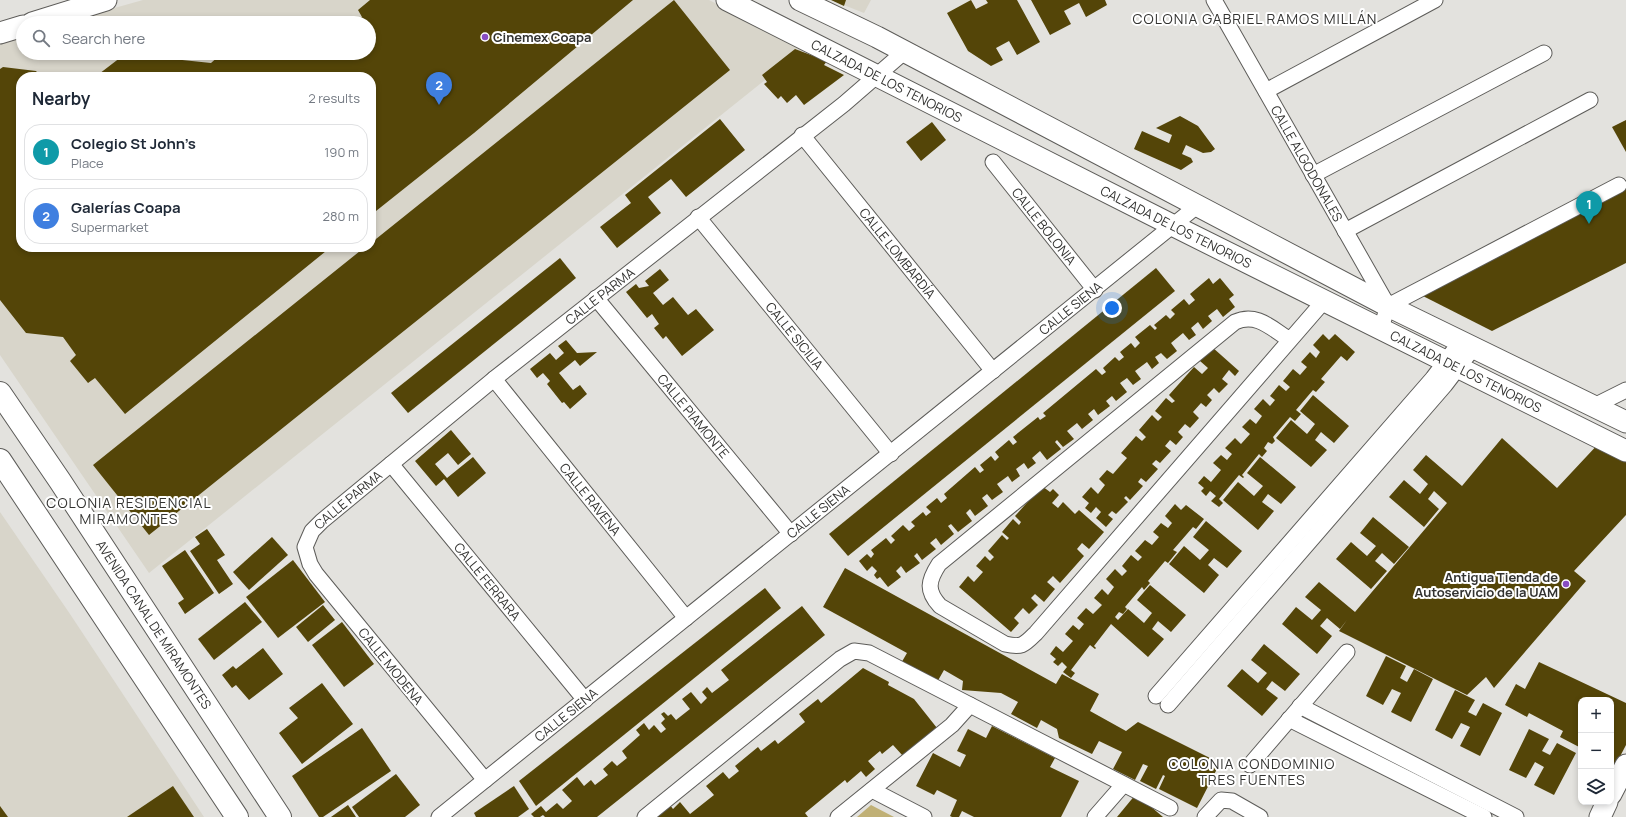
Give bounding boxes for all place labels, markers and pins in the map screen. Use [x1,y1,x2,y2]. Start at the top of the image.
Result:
place label: Cinemex Coapa [493,28,591,46]
marker: Cinemex Coapa [480,32,490,42]
pin: 2 [426,72,452,105]
pin: 1 [1576,191,1602,224]
place label: Antigua Tienda de Autoservicio de la UAM [1415,568,1558,601]
marker: Antigua Tienda de Autoservicio de la UAM [1561,579,1571,589]

